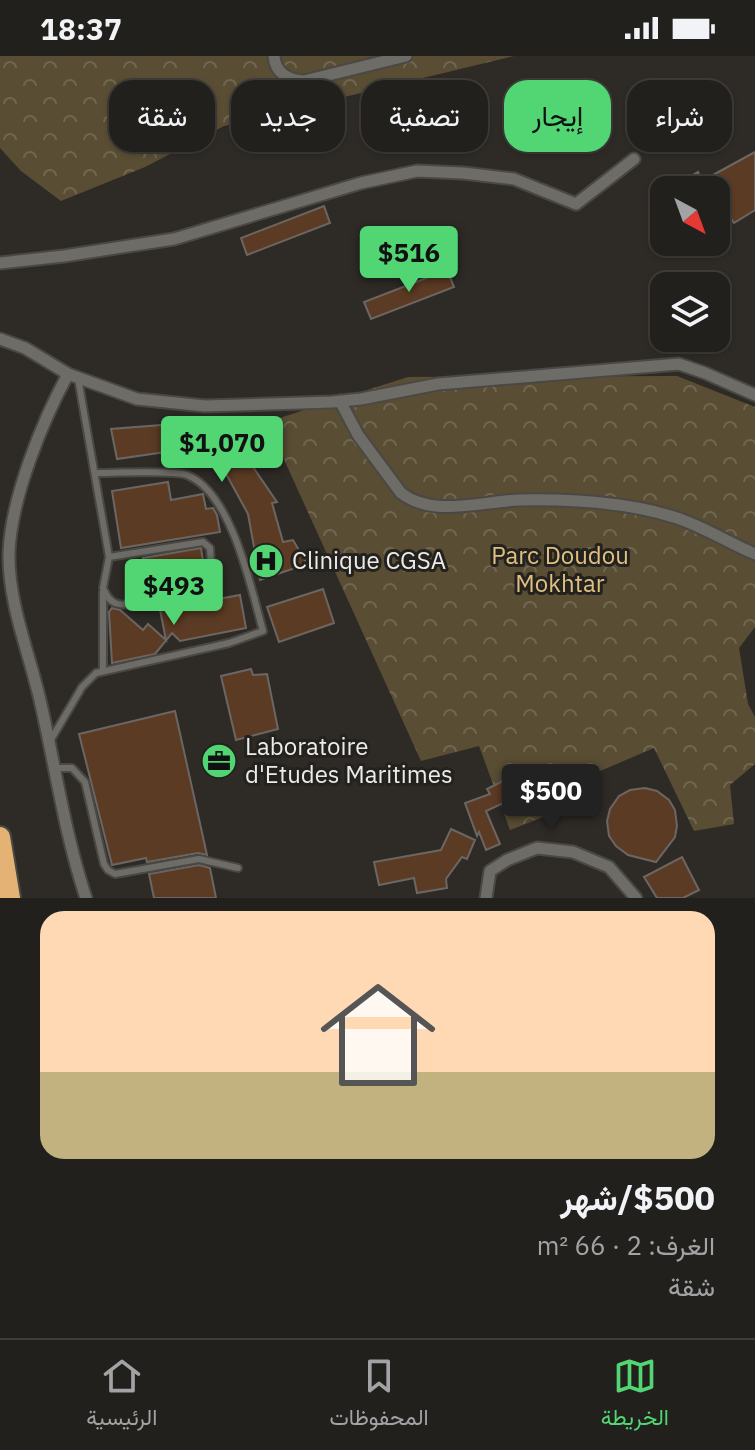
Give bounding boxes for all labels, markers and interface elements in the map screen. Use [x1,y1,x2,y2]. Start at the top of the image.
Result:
text: 18:37 [40,9,122,48]
chip: شقة [109,80,215,152]
chip: جديد [231,80,345,152]
chip: تصفية [361,80,488,152]
chip: إيجار [504,80,611,152]
chip: شراء [627,80,732,152]
north arrow [650,176,730,256]
map controls [650,176,730,352]
pin: $516 [362,226,456,294]
text: $516 [378,235,440,269]
button: layers [650,272,730,352]
pin: $1,070 [157,416,287,484]
text: $1,070 [179,425,265,459]
park label: Parc Doudou Mokhtar [491,539,629,599]
hospital icon: Clinique CGSA [247,542,285,580]
place label: Clinique CGSA [292,544,446,576]
pin: $493 [127,559,221,627]
text: $493 [143,568,205,602]
place label: Laboratoire d'Etudes Maritimes [245,730,453,790]
office icon: Laboratoire d'Etudes Maritimes [200,742,238,780]
pin: $500 [504,764,598,832]
text: $500 [520,773,582,807]
icon: home [306,963,450,1107]
text: $500/شهر [560,1175,715,1219]
text: الغرف: 2 · 66 m² [537,1228,715,1262]
text: شقة [668,1269,715,1303]
tab: الرئيسية [86,1354,157,1437]
tab: المحفوظات [330,1354,429,1437]
tab: الخريطة [601,1354,669,1437]

